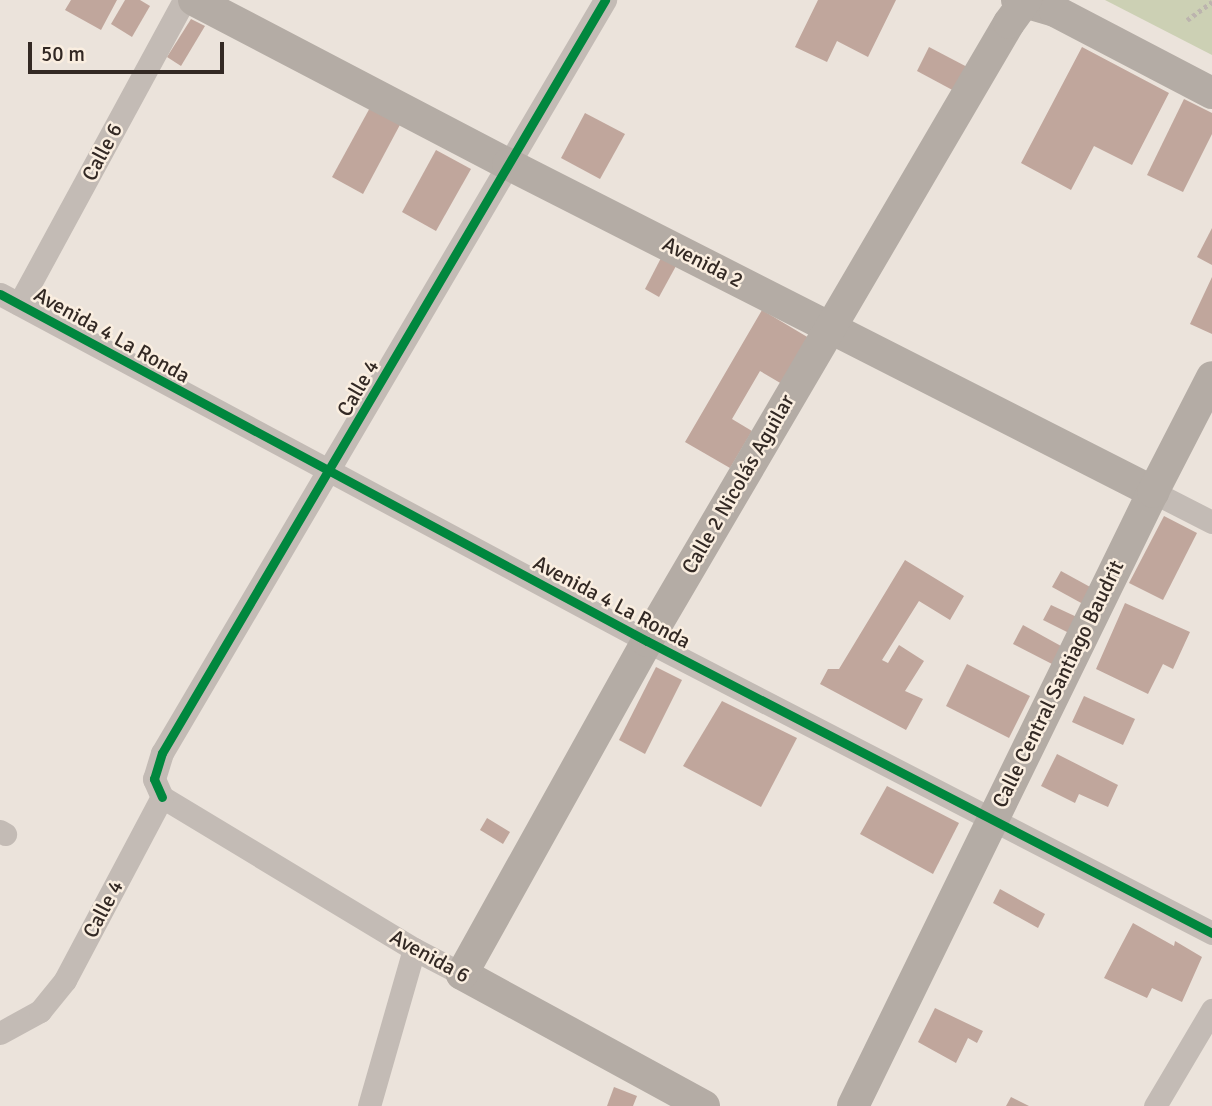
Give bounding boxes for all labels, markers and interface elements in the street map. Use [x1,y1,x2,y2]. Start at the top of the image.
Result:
scale bar [32,28,228,72]
text: 50 m [41,41,85,67]
street label: Calle 6 [76,119,128,185]
street label: Avenida 2 [658,231,748,293]
street label: Avenida 4 La Ronda [30,282,194,388]
street label: Calle 4 [332,355,384,421]
street label: Calle 2 Nicolás Aguilar [676,390,800,578]
street label: Avenida 4 La Ronda [529,550,695,654]
street label: Calle Central Santiago Baudrit [987,556,1129,812]
street label: Calle 4 [77,876,129,942]
street label: Avenida 6 [386,924,474,988]

